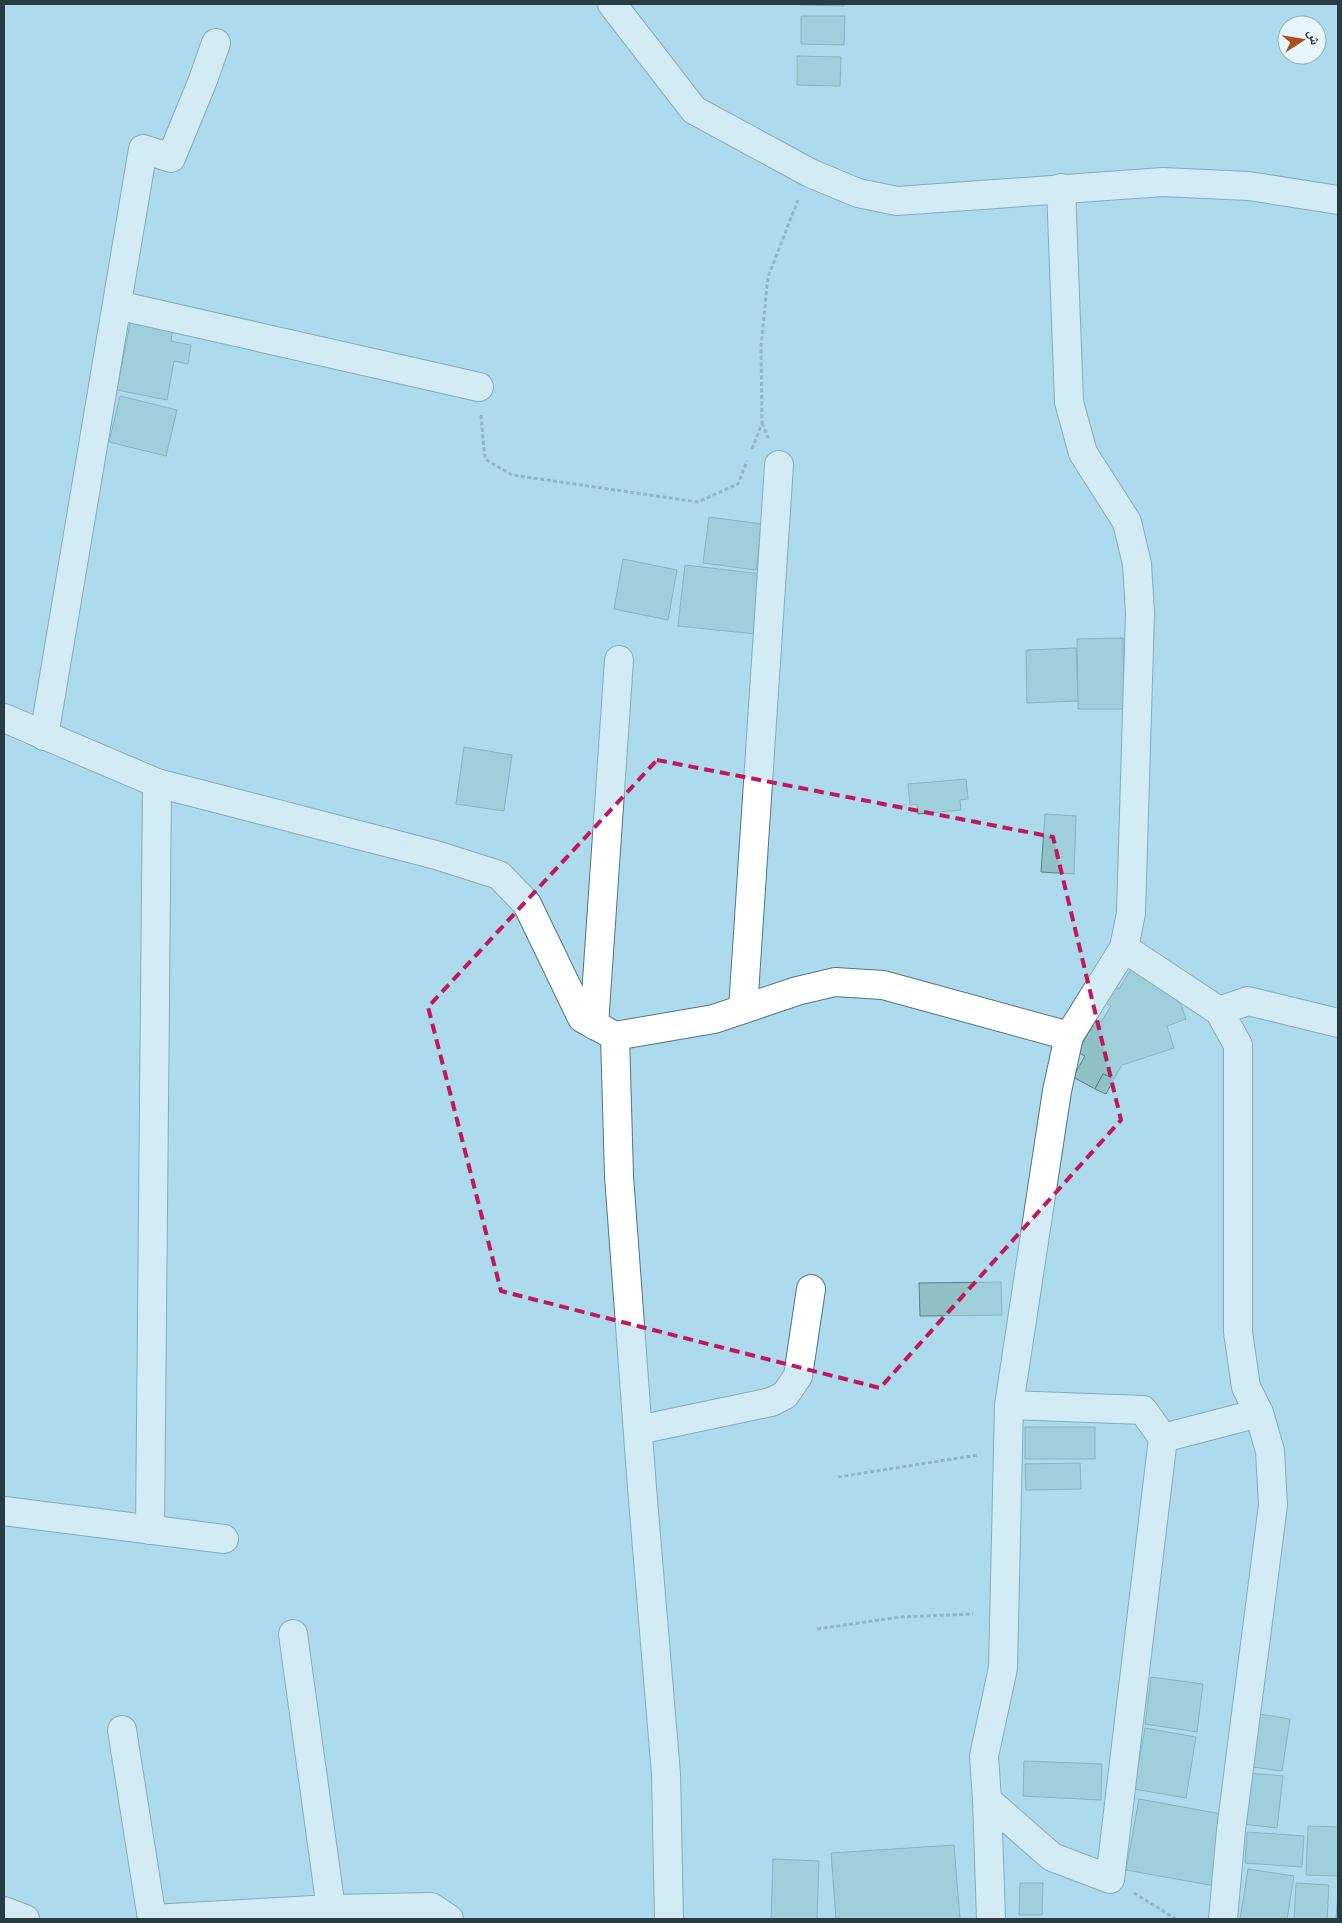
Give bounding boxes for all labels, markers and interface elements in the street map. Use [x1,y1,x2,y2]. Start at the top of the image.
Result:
north arrow [1277,15,1327,65]
text: ش [1304,28,1325,47]

